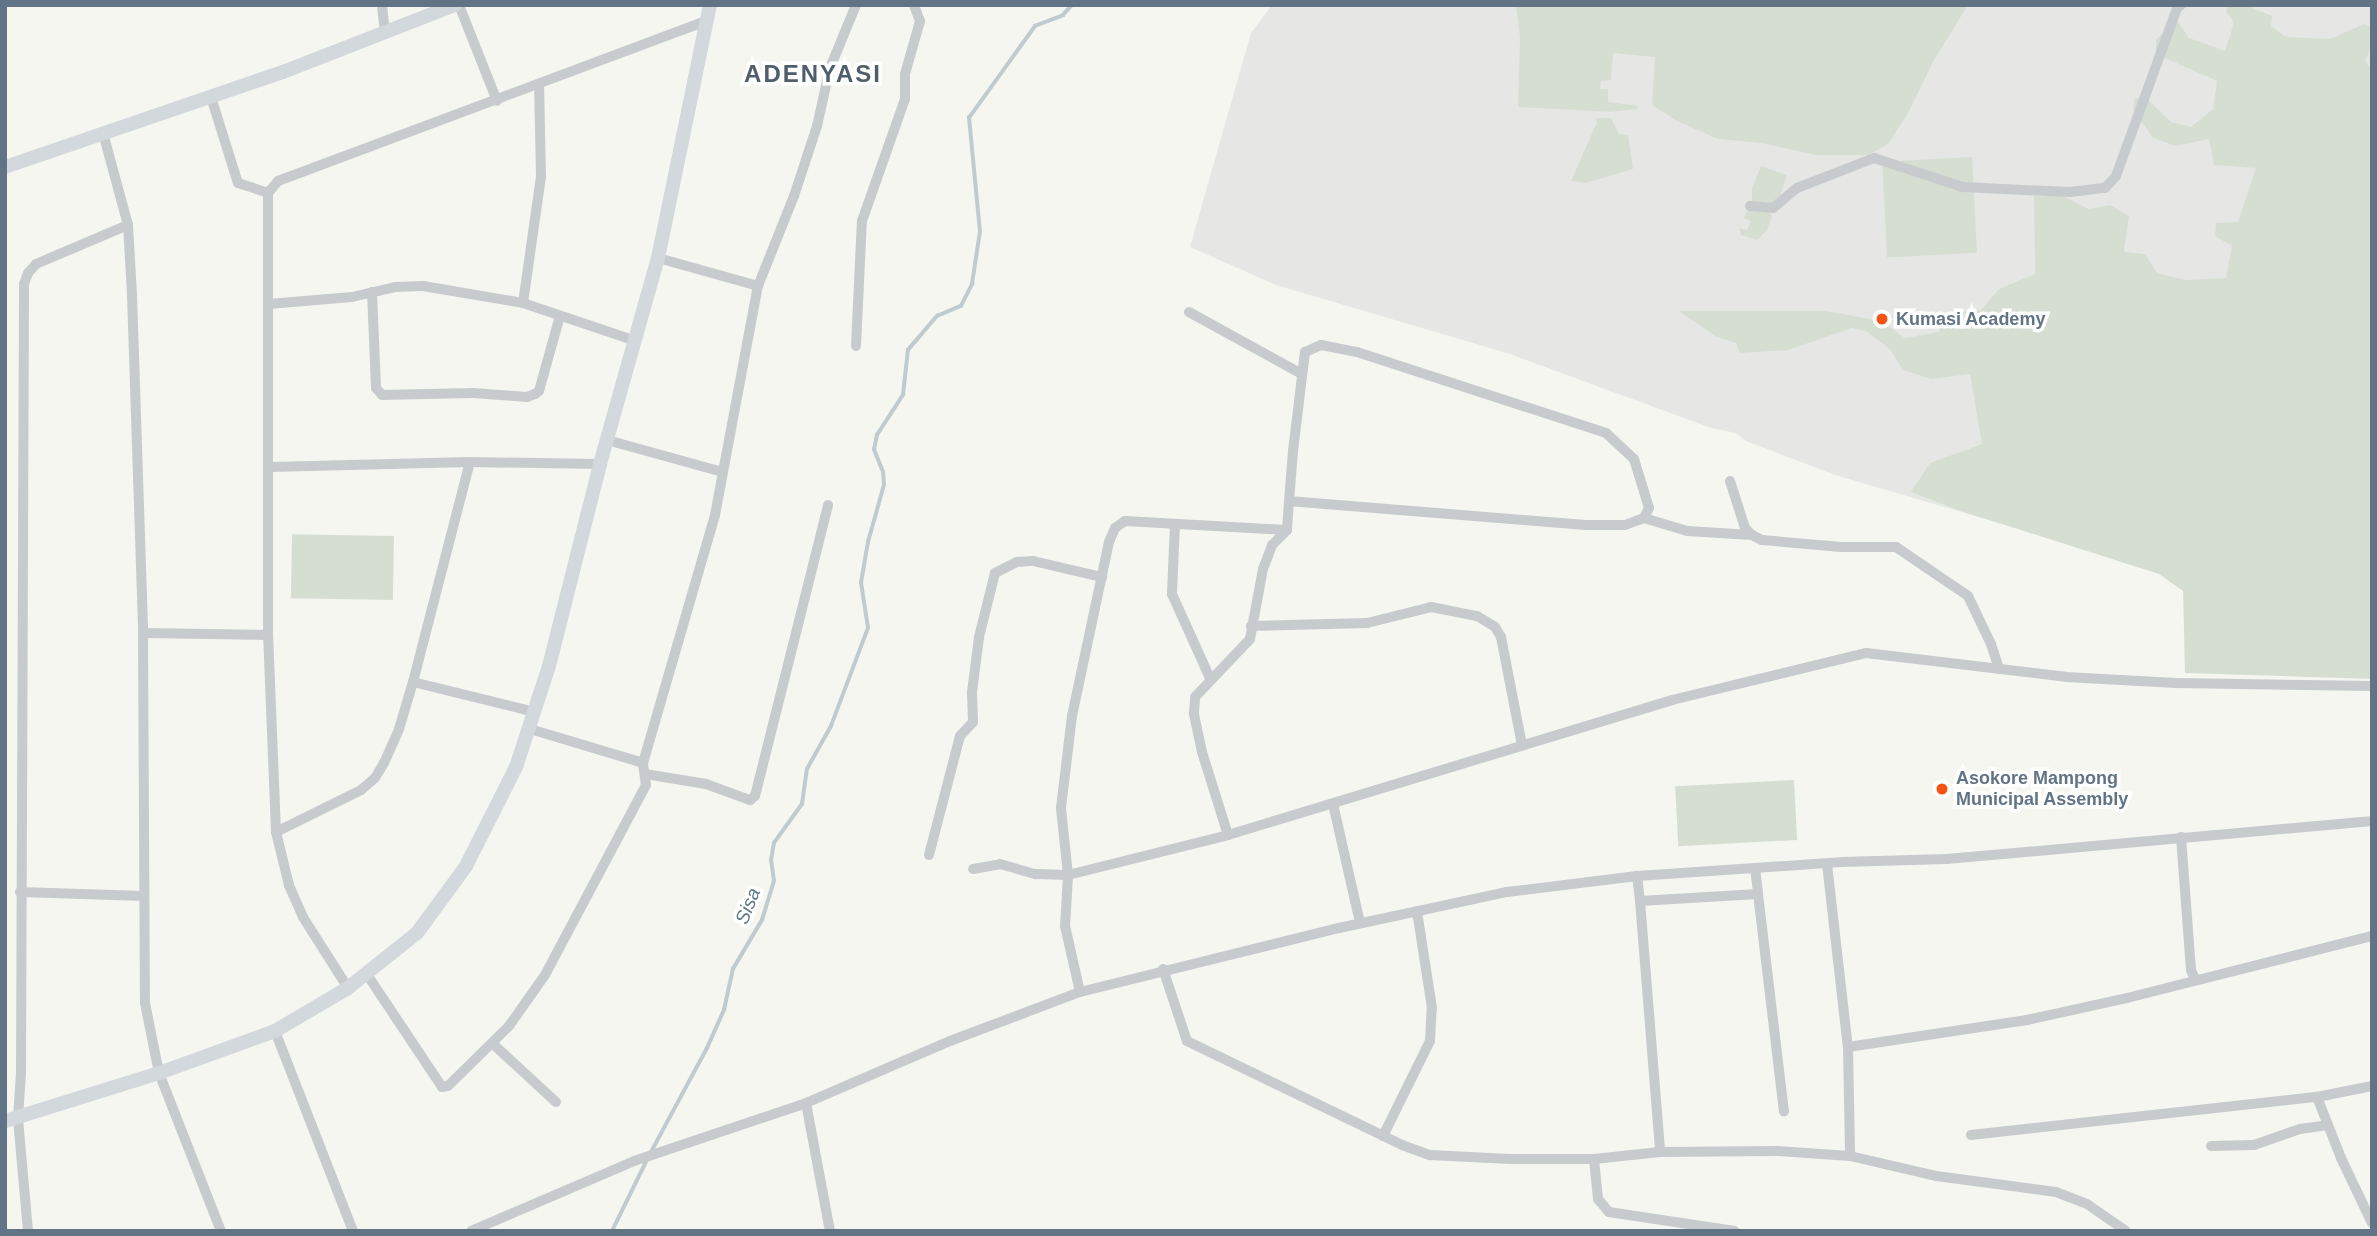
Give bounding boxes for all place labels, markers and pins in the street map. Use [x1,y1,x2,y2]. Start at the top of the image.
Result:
place label: Kumasi Academy [1896,308,2046,330]
marker: Kumasi Academy [1874,311,1890,327]
place label: Asokore Mampong Municipal Assembly [1956,768,2129,810]
marker: Asokore Mampong Municipal Assembly [1934,781,1950,797]

